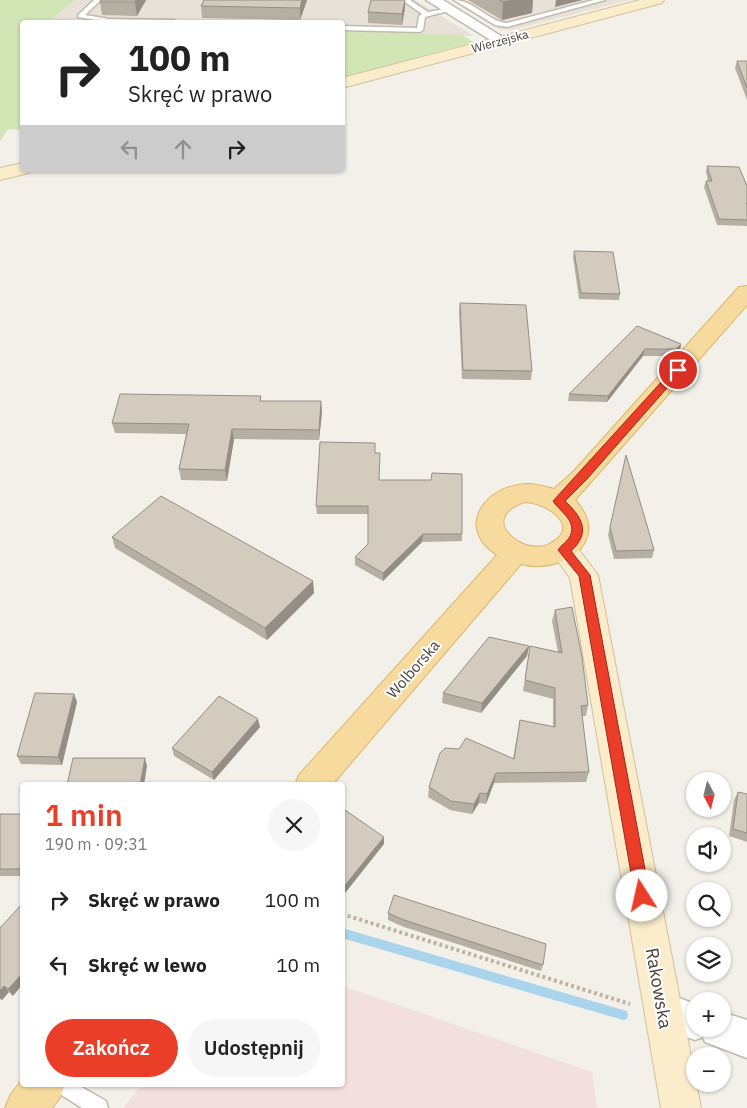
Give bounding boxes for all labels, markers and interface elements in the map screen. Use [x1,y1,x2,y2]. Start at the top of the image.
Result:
street label: Wierzejska [470,26,531,56]
text: 100 m [128,35,231,81]
icon: right [45,40,110,105]
text: Skręć w prawo [128,79,272,108]
icon: left [116,135,144,163]
icon: ahead [169,135,197,163]
icon: right [222,135,250,163]
pin [657,349,699,391]
icon: arrive [664,356,692,384]
street label: Wolborska [382,636,444,702]
north arrow [686,772,731,818]
map controls [686,772,731,1092]
text: 1 min [45,795,123,834]
button: close [268,799,320,851]
button: sound [686,827,731,872]
text: 190 m · 09:31 [45,834,147,854]
position arrow [615,869,667,921]
button: search [686,882,731,927]
icon: right [45,886,73,914]
text: Skręć w prawo [88,888,220,912]
text: 100 m [265,888,320,912]
button: layers [686,937,731,982]
street label: Rakowska [641,946,677,1031]
icon: left [45,951,73,979]
text: Skręć w lewo [88,953,207,977]
text: 10 m [276,953,320,977]
button: + [686,992,731,1037]
button: Zakończ [45,1019,178,1077]
button: Udostępnij [188,1019,320,1077]
button: − [686,1047,731,1092]

